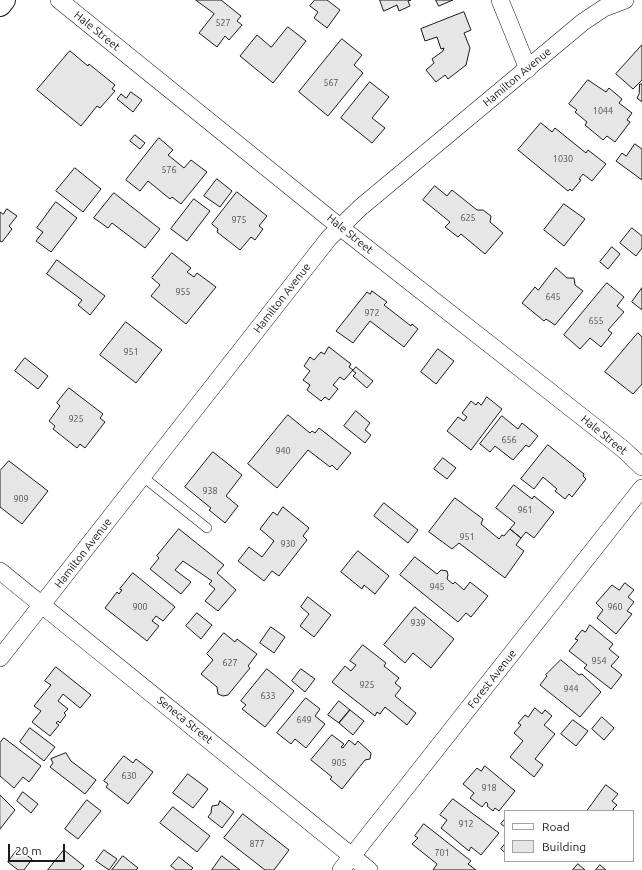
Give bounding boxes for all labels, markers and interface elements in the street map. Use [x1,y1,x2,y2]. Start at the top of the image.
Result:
street label: Hale Street [71,8,123,54]
house number: 527 [215,18,231,28]
street label: Hamilton Avenue [480,45,554,109]
house number: 567 [323,78,339,88]
house number: 1044 [593,106,613,116]
house number: 1030 [553,154,573,164]
house number: 576 [161,165,177,175]
street label: Hale Street [324,211,376,257]
house number: 625 [460,213,476,223]
house number: 975 [231,215,247,225]
street label: Hamilton Avenue [251,260,313,336]
house number: 955 [175,287,191,297]
house number: 645 [545,292,561,302]
house number: 972 [364,308,380,318]
house number: 655 [588,316,604,326]
house number: 951 [123,347,139,357]
street label: Hale Street [578,412,630,458]
house number: 925 [68,414,84,424]
house number: 656 [501,435,517,445]
house number: 940 [275,446,291,456]
house number: 938 [202,486,218,496]
house number: 909 [13,494,29,504]
house number: 961 [517,505,533,515]
street label: Hamilton Avenue [52,515,114,591]
house number: 951 [459,532,475,542]
house number: 930 [280,539,296,549]
house number: 945 [429,582,445,592]
house number: 900 [132,602,148,612]
house number: 960 [607,602,623,612]
house number: 939 [410,618,426,628]
street label: Forest Avenue [465,647,519,711]
house number: 954 [591,656,607,666]
house number: 627 [222,658,238,668]
house number: 925 [359,680,375,690]
house number: 944 [563,684,579,694]
house number: 633 [260,691,276,701]
street label: Seneca Street [154,693,216,747]
house number: 649 [296,715,312,725]
house number: 905 [331,758,347,768]
house number: 630 [121,771,137,781]
house number: 918 [481,783,497,793]
legend [504,810,634,862]
house number: 912 [458,819,474,829]
text: Road [542,820,570,833]
scale bar [10,836,67,862]
house number: 877 [249,839,265,849]
text: Building [542,840,586,853]
text: 20 m [15,844,42,857]
house number: 701 [434,848,450,858]

